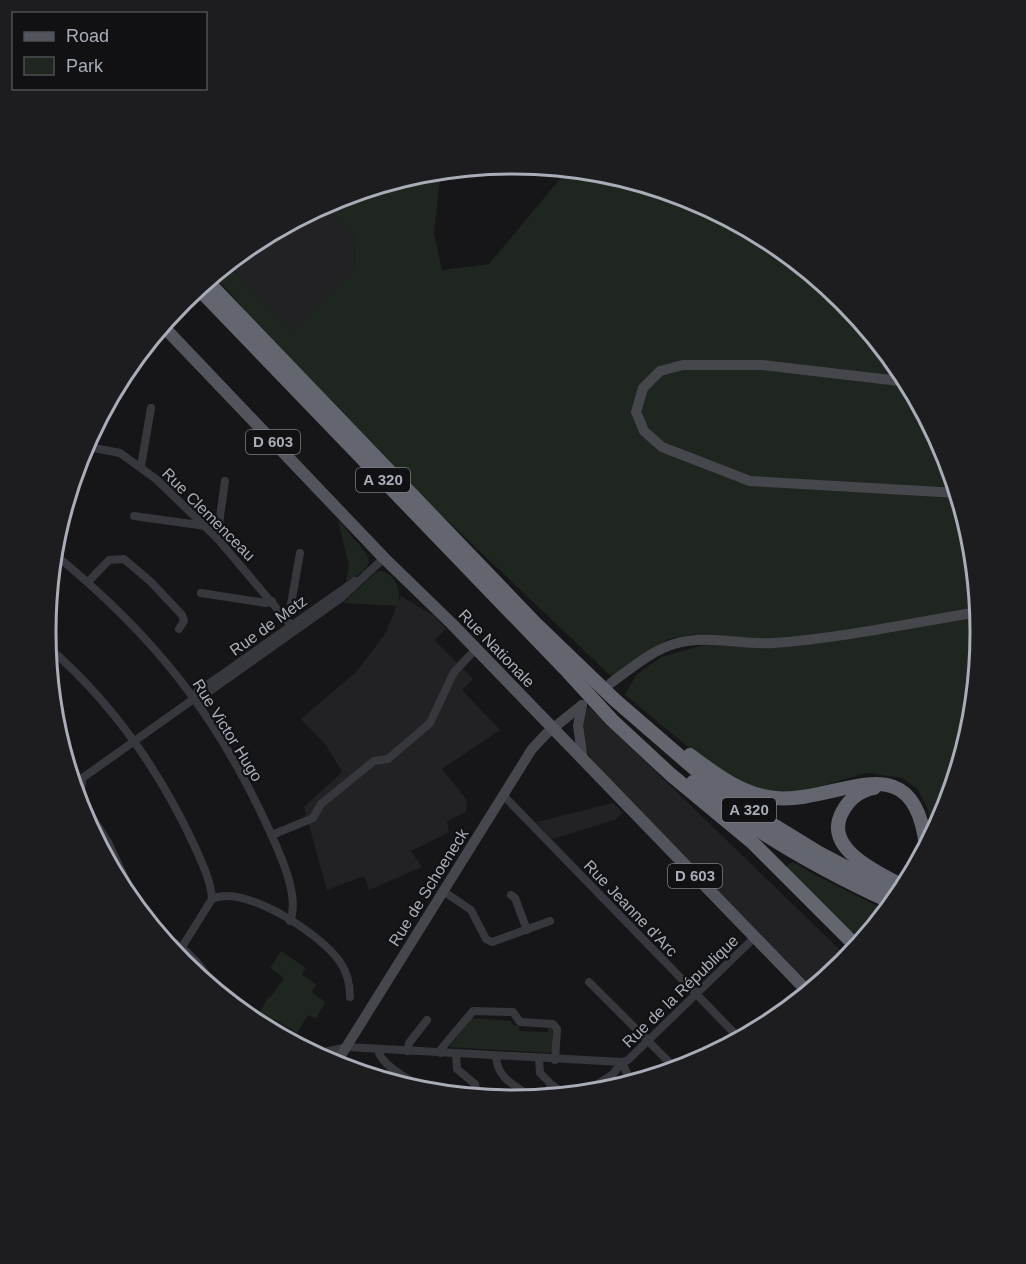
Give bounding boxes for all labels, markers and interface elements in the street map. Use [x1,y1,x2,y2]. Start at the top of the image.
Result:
legend [12,12,207,90]
text: Road [66,26,109,46]
text: Park [66,56,104,76]
road number: D 603 [246,430,300,454]
street label: Rue Clemenceau [159,465,258,564]
road number: A 320 [356,468,410,492]
street label: Rue de Metz [227,592,310,659]
street label: Rue Nationale [455,606,538,691]
street label: Rue Victor Hugo [189,676,266,785]
road number: A 320 [722,798,776,822]
street label: Rue de Schoeneck [385,825,472,949]
street label: Rue Jeanne d'Arc [581,857,681,960]
road number: D 603 [668,864,722,888]
street label: Rue de la République [619,932,742,1051]

